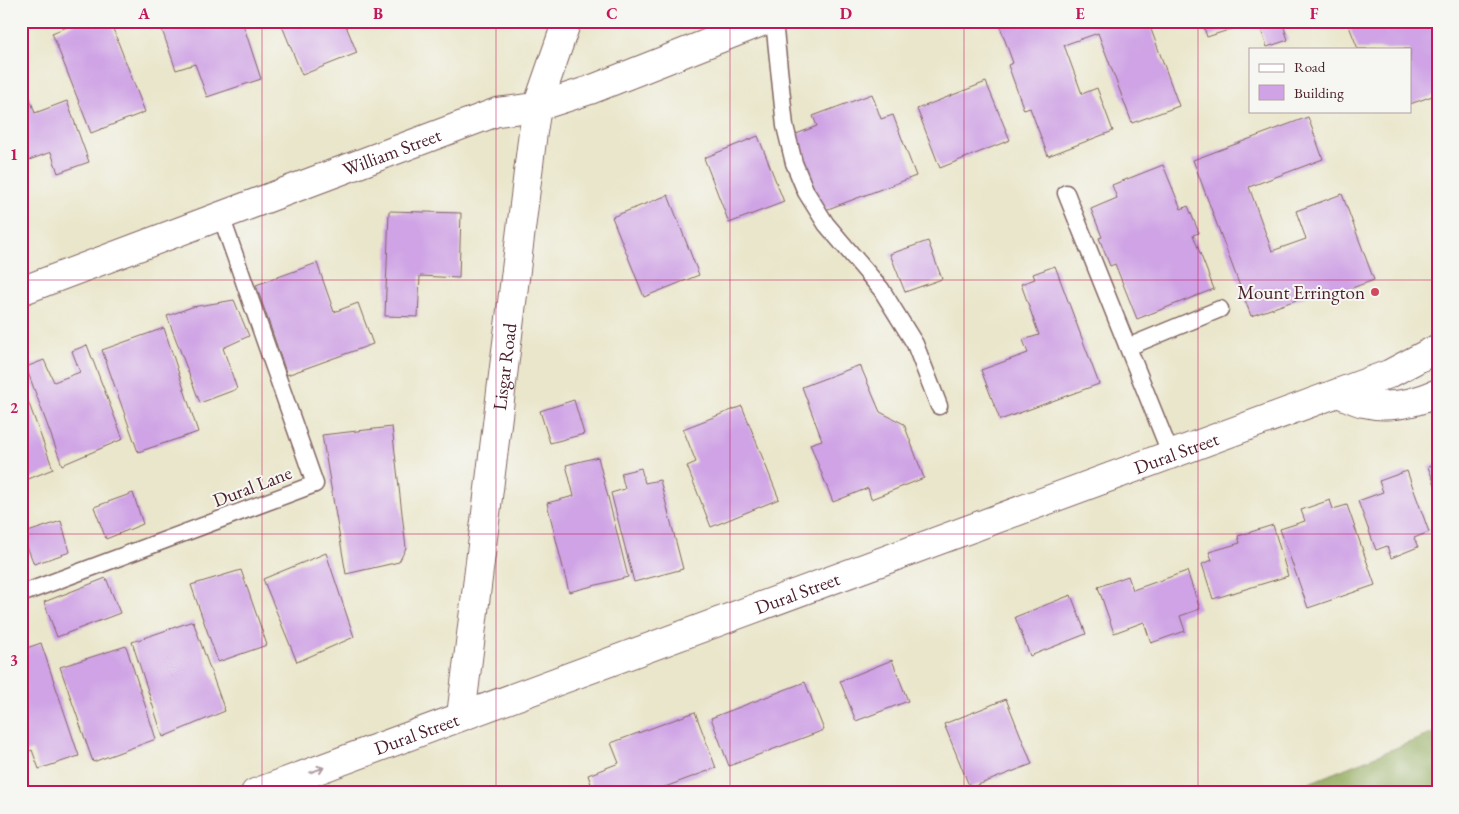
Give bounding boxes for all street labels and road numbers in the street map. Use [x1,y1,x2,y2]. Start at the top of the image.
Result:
street label: William Street [339,122,445,182]
street label: Lisgar Road [487,321,522,412]
street label: Dural Street [1130,426,1222,480]
street label: Dural Lane [209,460,295,513]
street label: Dural Street [752,566,843,620]
street label: Dural Street [371,707,462,761]

